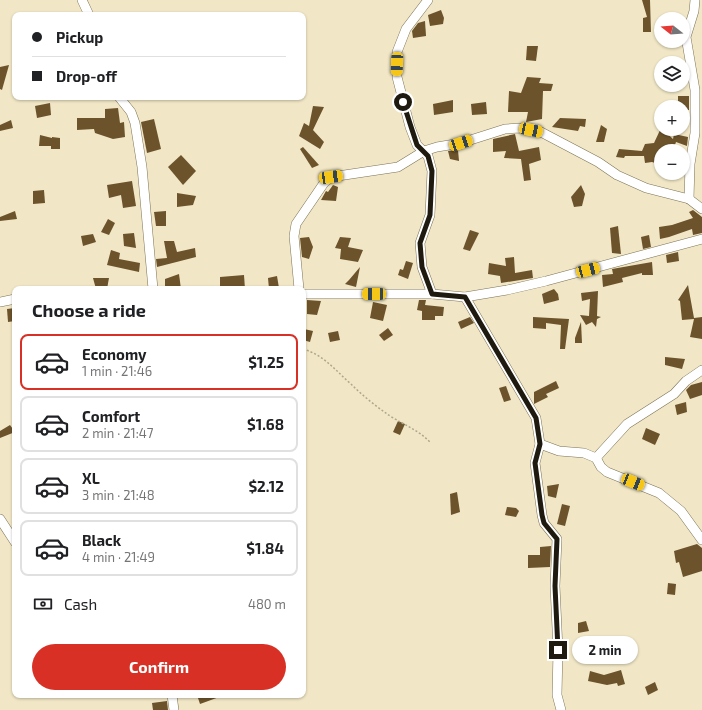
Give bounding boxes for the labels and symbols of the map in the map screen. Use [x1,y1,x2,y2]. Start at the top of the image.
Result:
north arrow [654,12,690,48]
car [391,52,403,76]
route start [394,93,412,111]
car [518,122,544,138]
car [448,134,474,152]
car [318,169,344,185]
car [575,261,601,279]
car [362,288,386,300]
car [620,472,646,492]
callout: 2 min [572,636,638,664]
route end [549,641,567,659]

